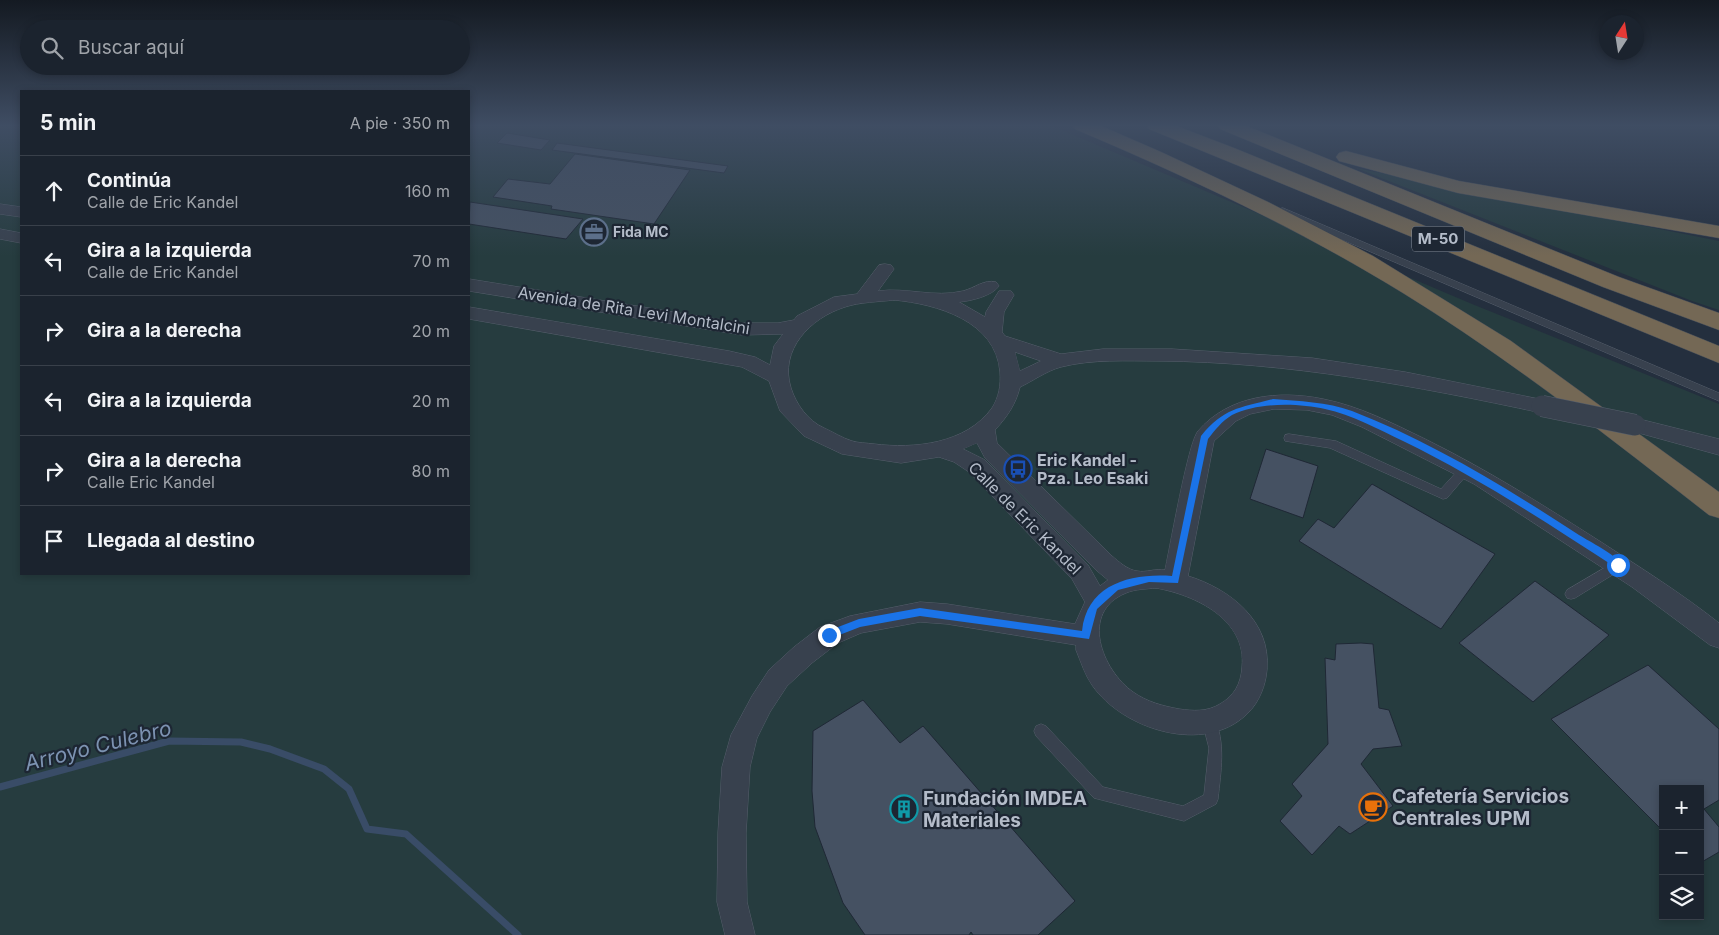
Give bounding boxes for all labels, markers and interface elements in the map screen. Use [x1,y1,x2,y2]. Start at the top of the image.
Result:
north arrow [1599,15,1644,60]
search box [20,20,470,75]
icon: search [38,34,66,62]
text: Buscar aquí [78,36,184,59]
text: 5 min [40,110,96,135]
text: A pie · 350 m [350,113,450,133]
text: Continúa [87,169,171,192]
icon: ahead [40,177,68,205]
text: 160 m [405,181,450,201]
text: Calle de Eric Kandel [87,192,238,212]
office icon: Fida MC [579,217,609,247]
place label: Fida MC [613,223,669,240]
road number: M-50 [1412,226,1464,252]
text: Gira a la izquierda [87,239,252,262]
icon: left [40,247,68,275]
text: 70 m [413,251,450,271]
text: Calle de Eric Kandel [87,262,238,282]
street label: Avenida de Rita Levi Montalcini [517,282,751,338]
icon: right [40,317,68,345]
text: Gira a la derecha [87,319,242,342]
text: 20 m [412,321,450,341]
icon: left [40,387,68,415]
text: Gira a la izquierda [87,389,252,412]
text: 20 m [412,391,450,411]
text: Gira a la derecha [87,449,242,472]
place label: Eric Kandel - Pza. Leo Esaki [1037,450,1148,488]
bus stop icon: Eric Kandel - Pza. Leo Esaki [1003,454,1033,484]
icon: right [40,457,68,485]
street label: Calle de Eric Kandel [964,457,1086,579]
text: 80 m [411,461,450,481]
text: Calle Eric Kandel [87,472,215,492]
icon: arrive [40,527,68,555]
text: Llegada al destino [87,529,255,552]
route start [1607,554,1630,577]
route end [818,624,841,647]
water label: Arroyo Culebro [21,715,174,776]
place label: Cafetería Servicios Centrales UPM [1392,785,1569,830]
map controls [1659,785,1704,920]
button: + [1659,785,1704,830]
place label: Fundación IMDEA Materiales [923,787,1087,832]
cafe icon: Cafetería Servicios Centrales UPM [1358,792,1388,822]
building icon: Fundación IMDEA Materiales [889,794,919,824]
button: − [1659,830,1704,875]
button: layers [1659,875,1704,920]

